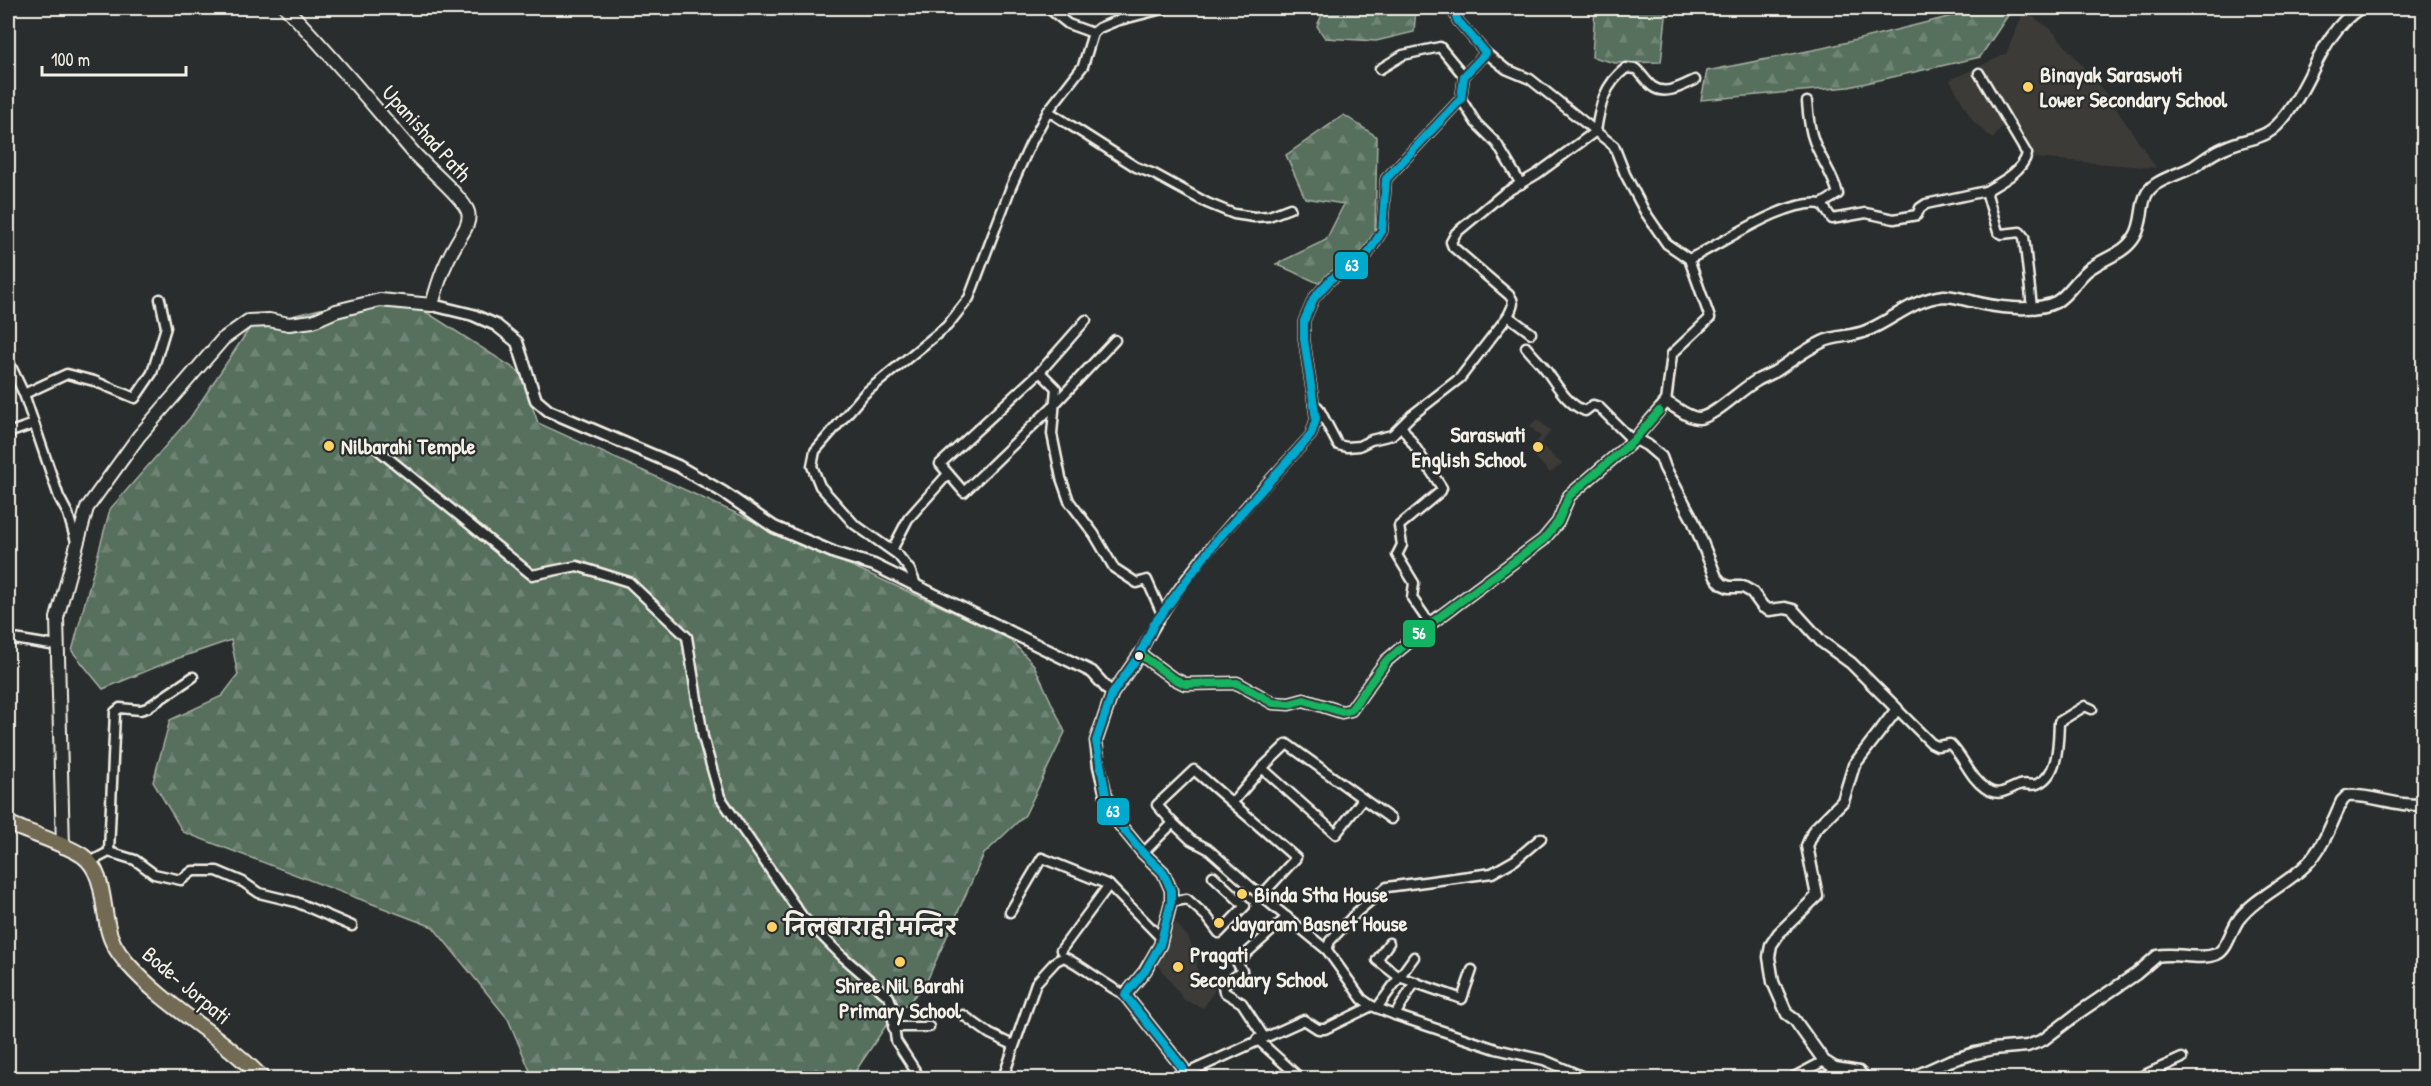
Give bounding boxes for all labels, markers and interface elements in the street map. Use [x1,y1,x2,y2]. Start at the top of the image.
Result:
scale bar [42,39,186,77]
text: 100 m [51,47,90,72]
place label: Binayak Saraswoti Lower Secondary School [2040,59,2228,115]
street label: Upanishad Path [375,78,479,188]
marker: Binayak Saraswoti Lower Secondary School [2021,80,2035,94]
line badge: 63 [1334,251,1369,280]
text: 63 [1345,254,1359,276]
place label: Saraswati English School [1412,419,1527,475]
place label: Nilbarahi Temple [341,431,476,462]
marker: Nilbarahi Temple [322,439,336,453]
marker: Saraswati English School [1531,440,1545,454]
line badge: 56 [1402,619,1436,648]
text: 56 [1412,622,1426,644]
unlabelled marker [1133,650,1145,662]
line badge: 63 [1096,797,1130,826]
text: 63 [1106,800,1120,822]
place label: Binda Stha House [1254,879,1388,909]
marker: Binda Stha House [1235,887,1249,901]
place label: Jayaram Basnet House [1231,908,1408,939]
place label: निलबाराही मन्दिर [782,910,959,942]
marker: Jayaram Basnet House [1212,916,1226,930]
marker: निलबाराही मन्दिर [765,920,779,934]
street label: Bode- Jorpati [136,939,238,1031]
place label: Pragati Secondary School [1190,939,1329,995]
marker: Shree Nil Barahi Primary School [893,955,907,969]
marker: Pragati Secondary School [1171,960,1185,974]
place label: Shree Nil Barahi Primary School [836,970,964,1026]

